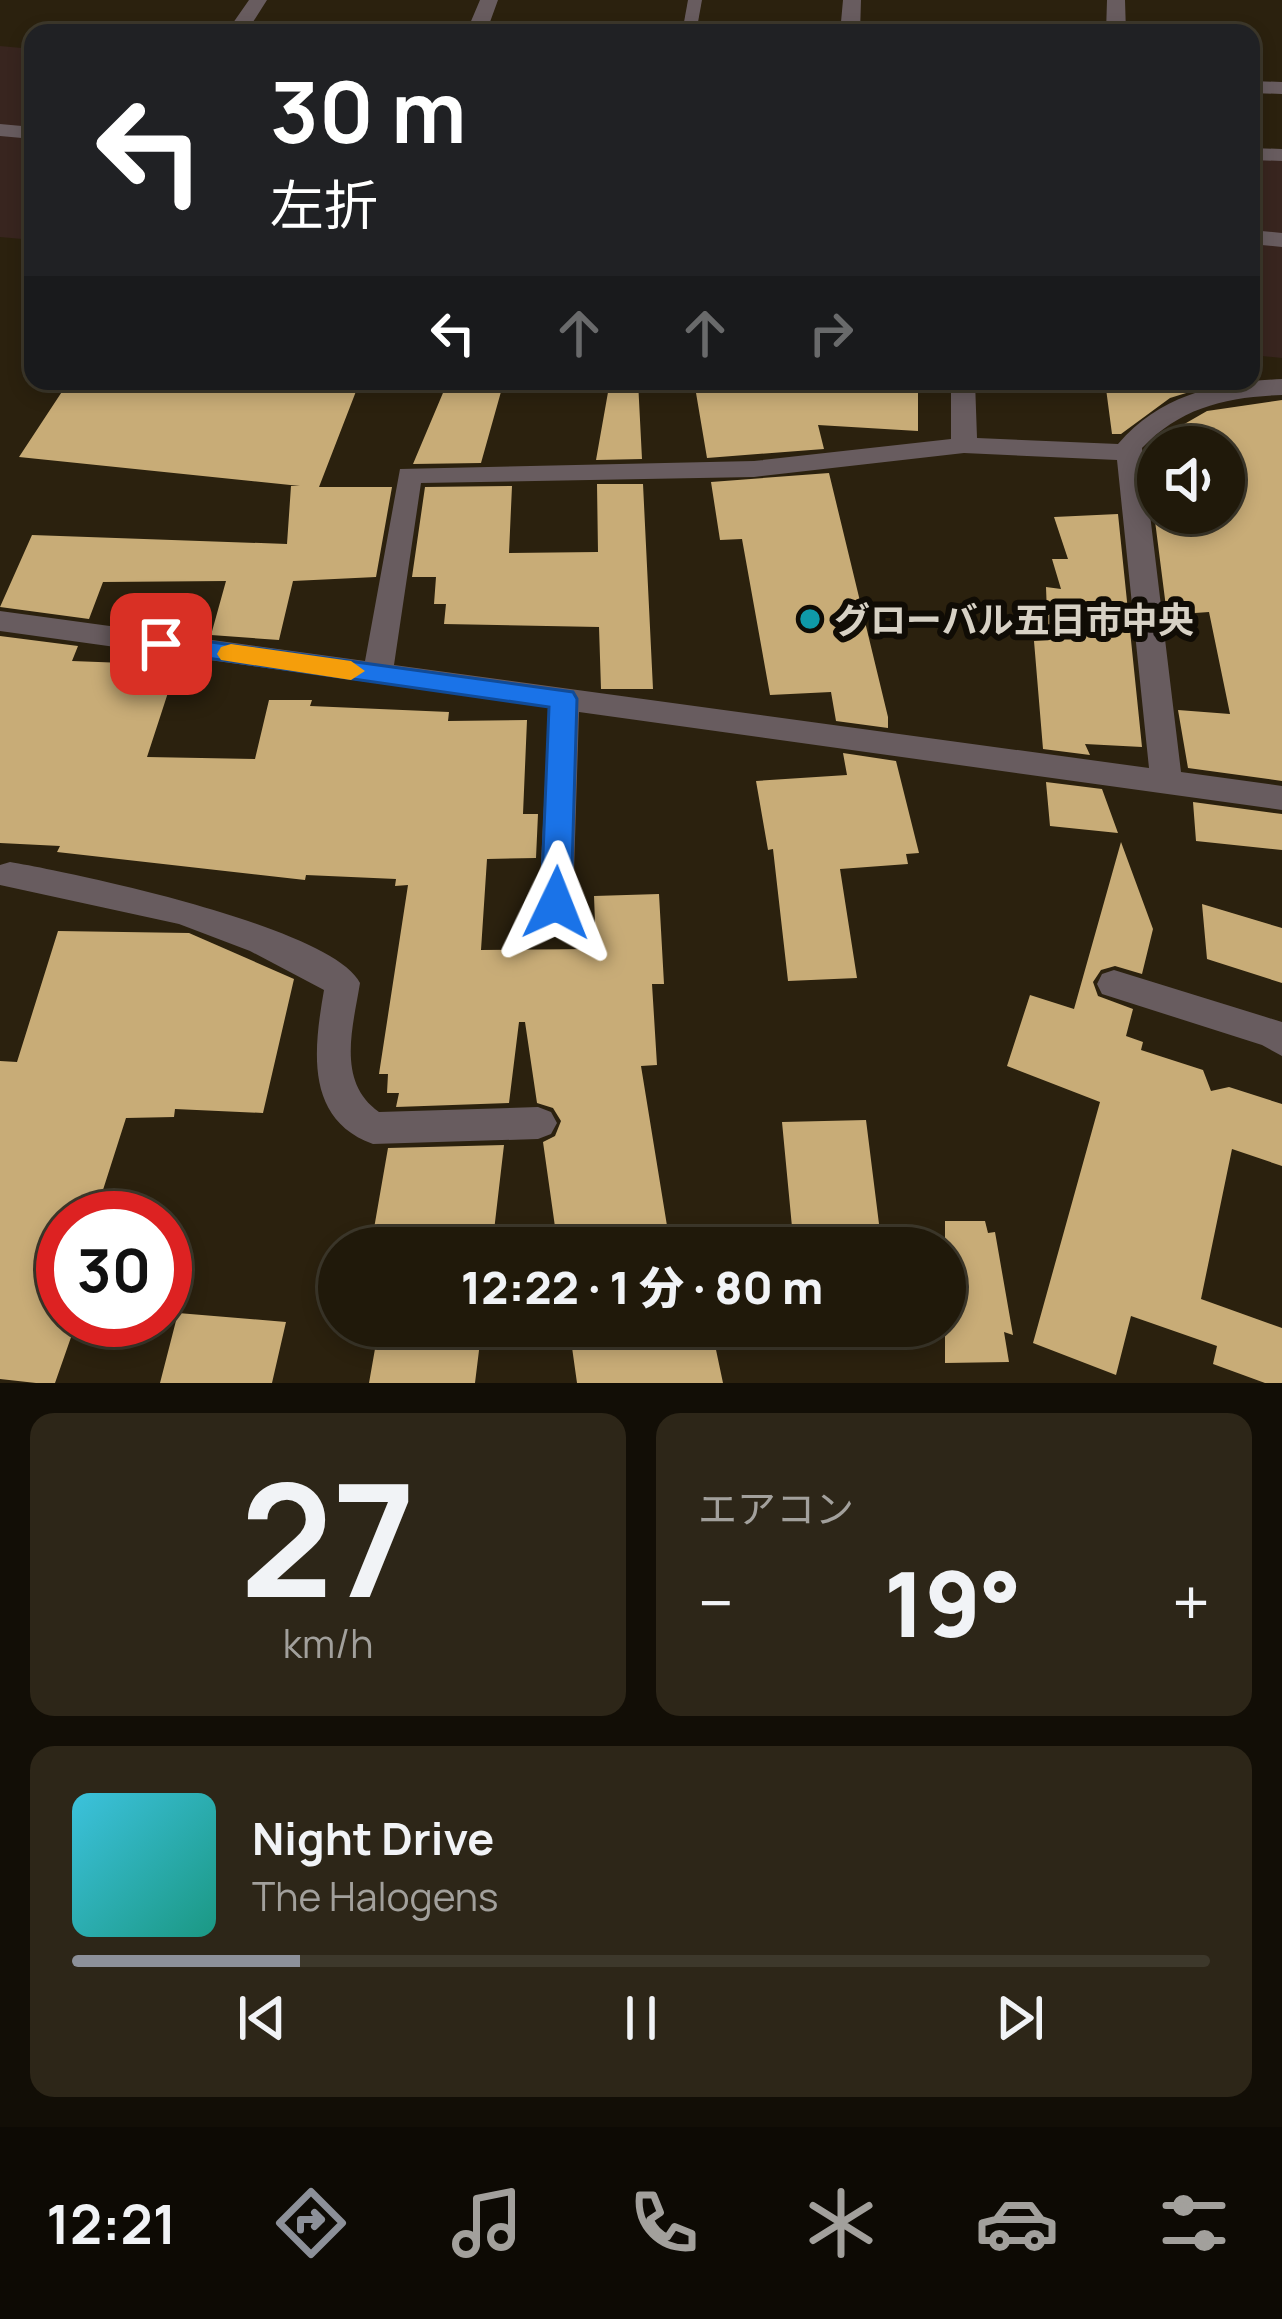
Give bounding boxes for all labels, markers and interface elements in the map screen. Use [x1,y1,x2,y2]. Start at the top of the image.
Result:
text: 30 m [270,53,466,168]
icon: left [72,72,228,228]
text: 左折 [270,167,378,241]
icon: left [420,300,486,366]
icon: ahead [546,300,612,366]
icon: ahead [672,300,738,366]
icon: right [798,300,864,366]
map controls [1137,426,1245,534]
button: sound [1137,426,1245,534]
pin [110,593,212,695]
place label: グローバル五日市中央 [834,595,1194,644]
marker: グローバル五日市中央 [797,606,823,632]
icon: arrive [128,611,194,677]
position arrow [493,840,619,966]
speed limit sign: 30 [36,1191,192,1347]
text: 12:22 · 1 分 · 80 m [461,1256,823,1318]
text: 27 [240,1431,416,1644]
text: エアコン [698,1481,854,1535]
text: 19° [884,1541,1021,1664]
text: − [698,1557,734,1647]
text: + [1172,1557,1210,1647]
text: km/h [283,1616,373,1670]
text: Night Drive [252,1807,494,1869]
text: The Halogens [252,1869,499,1923]
icon: previous [229,1985,295,2051]
icon: pause [608,1985,674,2051]
icon: next [987,1985,1053,2051]
icon: directions [269,2181,353,2265]
icon: music [445,2181,529,2265]
icon: phone [622,2181,706,2265]
icon: climate [799,2181,883,2265]
icon: car [975,2181,1059,2265]
icon: filters [1152,2181,1236,2265]
text: 12:21 [46,2186,176,2260]

